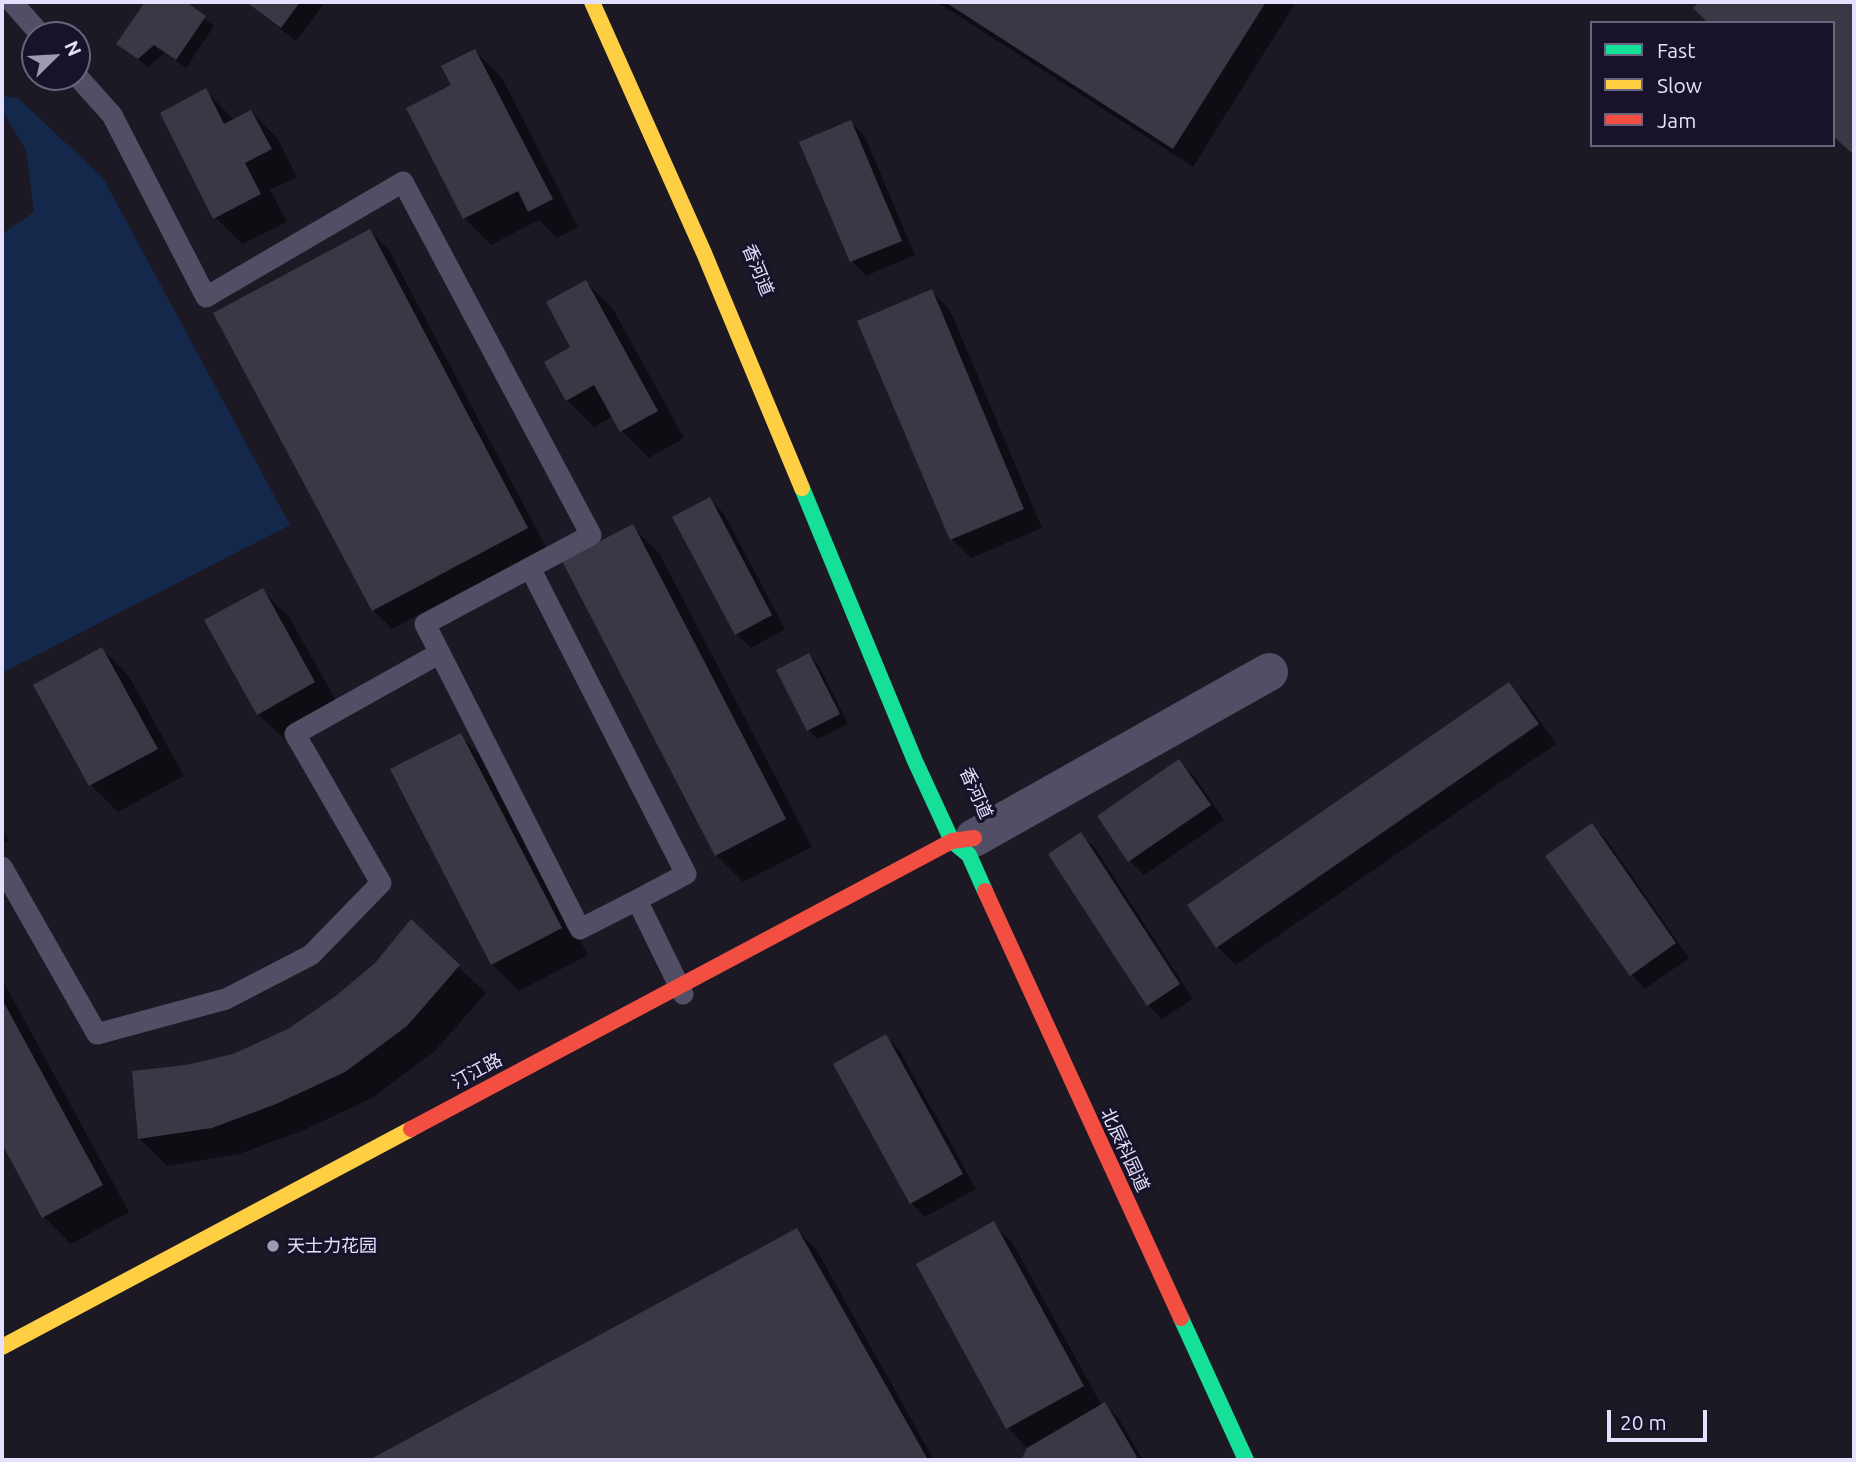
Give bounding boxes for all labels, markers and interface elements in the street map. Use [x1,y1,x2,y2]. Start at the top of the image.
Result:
north arrow [21,21,91,91]
legend [1590,21,1835,147]
text: N [60,37,86,59]
text: Fast [1657,38,1695,62]
text: Slow [1657,73,1702,97]
text: Jam [1657,108,1696,132]
street label: 香河道 [738,241,778,299]
street label: 香河道 [955,764,997,822]
street label: 汀江路 [448,1049,506,1093]
street label: 北辰科园道 [1096,1105,1154,1195]
place label: 天士力花园 [287,1235,377,1257]
marker: 天士力花园 [265,1238,281,1254]
scale bar [1611,1396,1711,1440]
text: 20 m [1620,1410,1667,1434]

